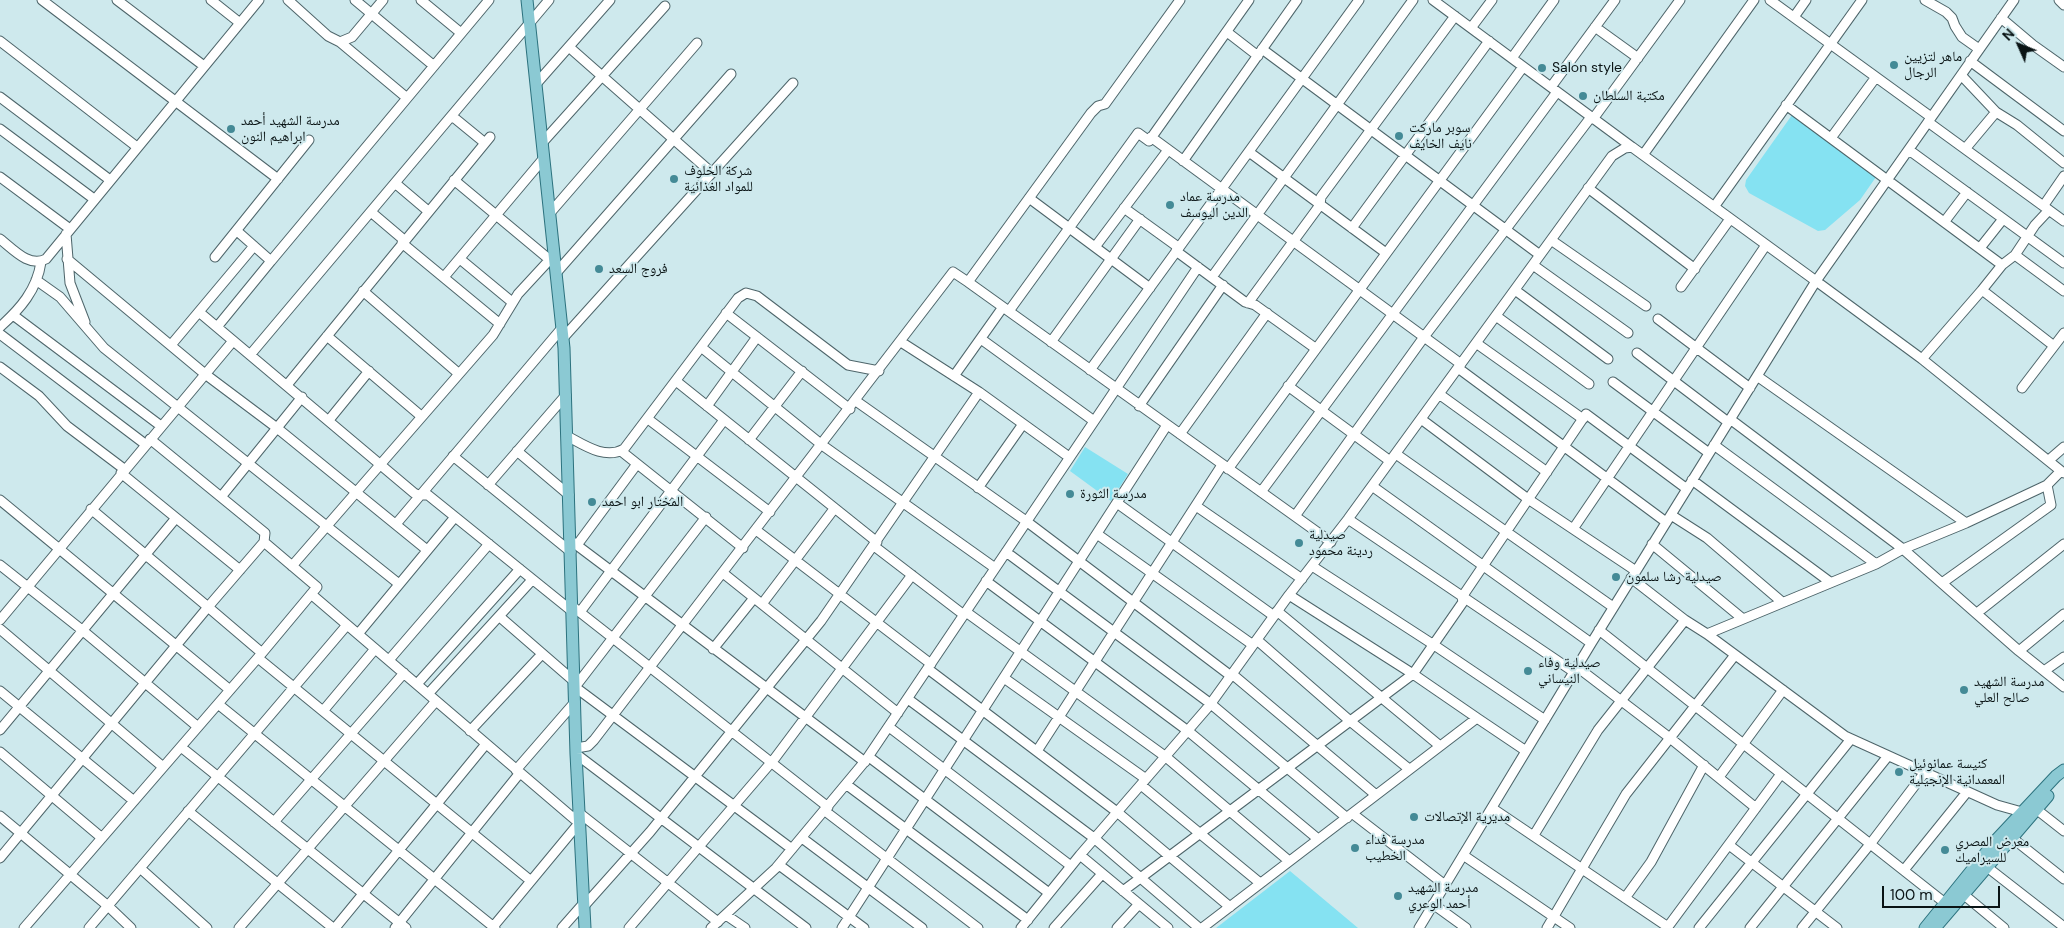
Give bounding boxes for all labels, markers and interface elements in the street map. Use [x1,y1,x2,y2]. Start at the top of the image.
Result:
north arrow [1994,20,2044,70]
text: N [1998,25,2018,45]
place label: ماهر لتزيين الرجال [1904,49,1962,82]
marker: ماهر لتزيين الرجال [1888,59,1900,71]
place label: Salon style [1552,60,1622,76]
marker: Salon style [1536,62,1548,74]
place label: مكتبة السلطان [1593,88,1665,104]
marker: مكتبة السلطان [1577,90,1589,102]
place label: مدرسة الشهيد أحمد ابراهيم النون [241,113,340,146]
place label: سوبر ماركت نايف الخايف [1409,120,1472,152]
marker: مدرسة الشهيد أحمد ابراهيم النون [225,123,237,135]
marker: سوبر ماركت نايف الخايف [1393,130,1405,142]
place label: شركة الخلوف للمواد الغذائية [684,163,753,196]
marker: شركة الخلوف للمواد الغذائية [668,173,680,185]
place label: مدرسة عماد الدين اليوسف [1180,189,1248,222]
marker: مدرسة عماد الدين اليوسف [1164,199,1176,211]
place label: فروج السعد [609,261,668,277]
marker: فروج السعد [593,263,605,275]
place label: مدرسة الثورة [1080,486,1147,502]
marker: مدرسة الثورة [1064,488,1076,500]
place label: المختار ابو احمد [602,494,683,510]
marker: المختار ابو احمد [586,496,598,508]
place label: صيدلية ردينة محمود [1309,527,1373,560]
marker: صيدلية ردينة محمود [1293,537,1305,549]
place label: صيدلية رشا سلمون [1626,569,1722,585]
marker: صيدلية رشا سلمون [1610,571,1622,583]
place label: صيدلية وفاء النيساني [1538,655,1601,688]
marker: صيدلية وفاء النيساني [1522,665,1534,677]
place label: مدرسة الشهيد صالح العلي [1974,674,2044,706]
marker: مدرسة الشهيد صالح العلي [1958,684,1970,696]
place label: كنيسة عمانوئيل المعمدانية الإنجيلية [1909,756,2005,789]
marker: كنيسة عمانوئيل المعمدانية الإنجيلية [1893,766,1905,778]
place label: مديرية الإتصالات [1424,809,1510,825]
marker: مديرية الإتصالات [1408,811,1420,823]
place label: مدرسة فداء الخطيب [1365,832,1425,864]
place label: معرض المصري للسيراميك [1955,834,2029,866]
marker: مدرسة فداء الخطيب [1349,842,1361,854]
marker: معرض المصري للسيراميك [1939,844,1951,856]
scale bar [1884,876,2002,908]
place label: مدرسة الشهيد أحمد الوعري [1408,880,1478,912]
text: 100 m [1890,885,1933,905]
marker: مدرسة الشهيد أحمد الوعري [1392,890,1404,902]

